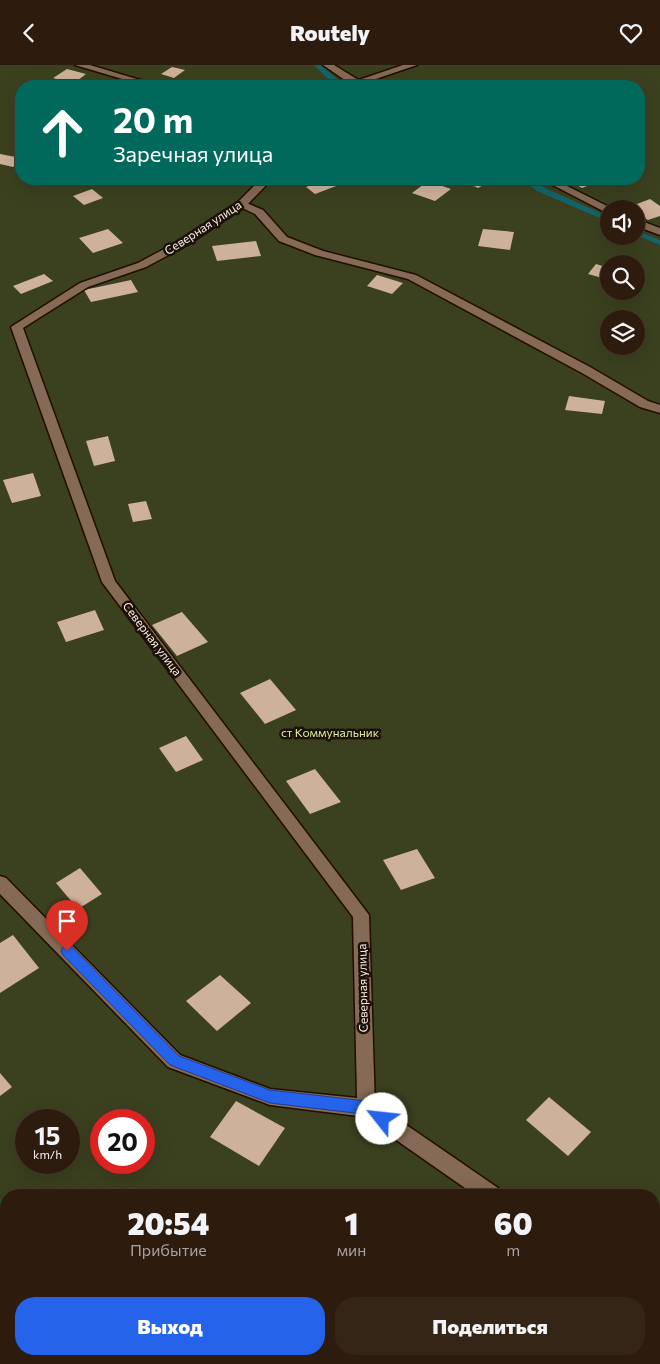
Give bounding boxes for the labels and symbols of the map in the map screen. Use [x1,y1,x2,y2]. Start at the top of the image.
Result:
street label: Северная улица [161,197,243,257]
street label: Северная улица [121,599,185,678]
park label: ст Коммунальник [281,725,380,739]
pin [46,900,88,951]
street label: Северная улица [354,944,370,1033]
position arrow [355,1092,407,1144]
speed limit sign: 20 [90,1109,155,1174]

